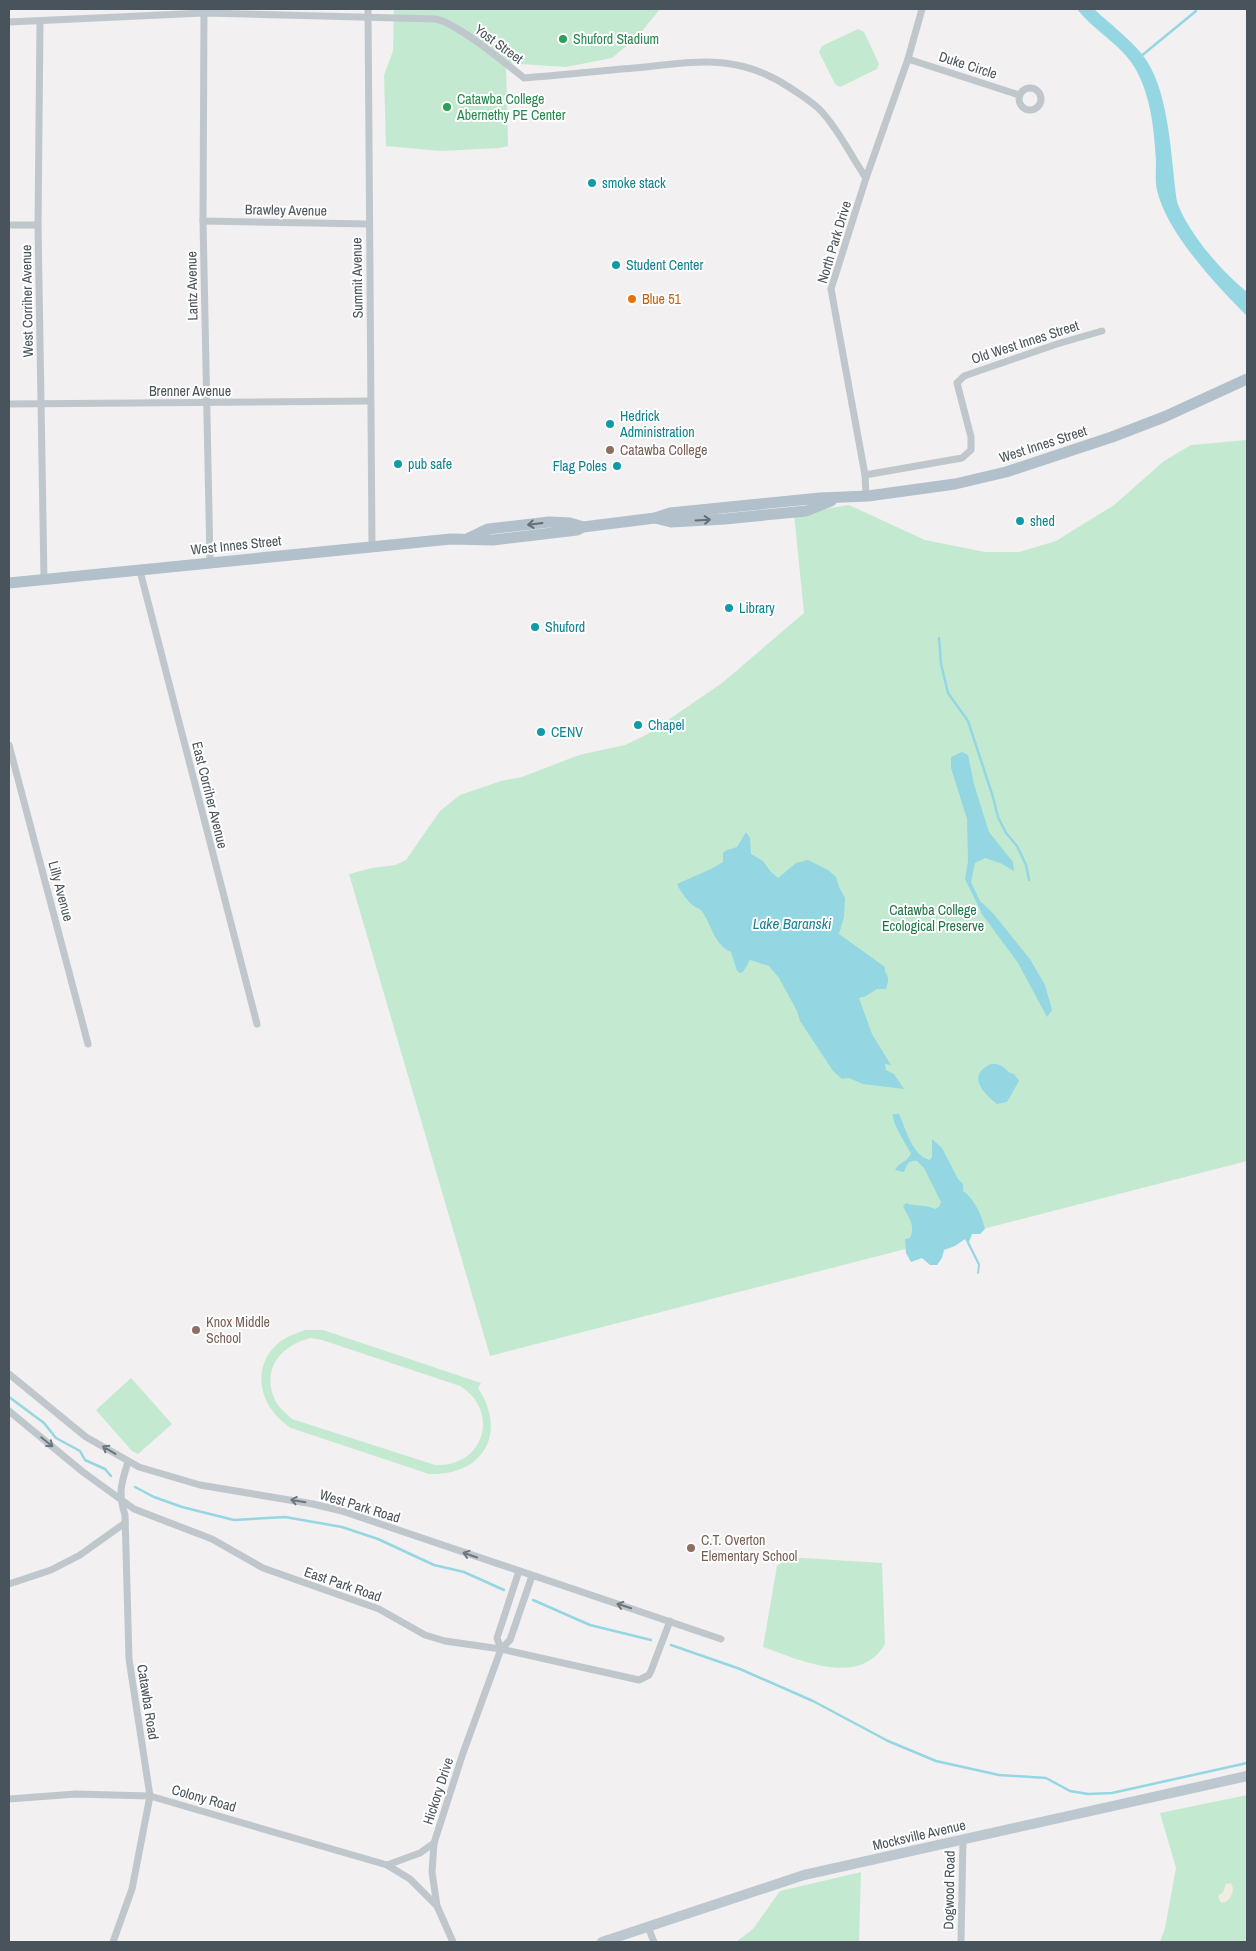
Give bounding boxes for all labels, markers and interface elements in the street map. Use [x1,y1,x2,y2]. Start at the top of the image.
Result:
street label: Yost Street [471,20,527,68]
place label: Shuford Stadium [573,30,659,48]
marker: Shuford Stadium [557,33,569,45]
street label: Duke Circle [937,47,999,83]
place label: Catawba College Abernethy PE Center [456,90,566,124]
marker: Catawba College Abernethy PE Center [441,101,453,113]
place label: smoke stack [602,174,666,192]
marker: smoke stack [586,177,598,189]
street label: North Park Drive [813,198,855,286]
street label: Brawley Avenue [245,200,327,220]
street label: Summit Avenue [347,237,367,319]
street label: West Corriher Avenue [17,245,37,357]
street label: Lantz Avenue [182,251,202,321]
place label: Student Center [626,256,703,274]
marker: Student Center [610,259,622,271]
place label: Blue 51 [642,290,682,308]
marker: Blue 51 [626,293,638,305]
street label: Old West Innes Street [969,316,1081,368]
street label: Brenner Avenue [149,382,231,400]
place label: Hedrick Administration [619,407,695,441]
marker: Hedrick Administration [604,418,616,430]
street label: West Innes Street [997,421,1089,467]
place label: Catawba College [620,441,707,459]
marker: Catawba College [604,444,616,456]
place label: pub safe [408,455,452,473]
place label: Flag Poles [553,457,607,475]
marker: pub safe [392,458,404,470]
marker: Flag Poles [611,460,623,472]
place label: shed [1030,512,1055,530]
marker: shed [1014,515,1026,527]
one-way arrow [695,516,711,525]
one-way arrow [528,519,544,529]
street label: West Innes Street [190,531,282,559]
place label: Library [739,599,775,617]
marker: Library [723,602,735,614]
place label: Shuford [545,618,585,636]
marker: Shuford [529,621,541,633]
place label: Chapel [648,716,684,734]
marker: Chapel [632,719,644,731]
place label: CENV [551,723,583,741]
marker: CENV [535,726,547,738]
street label: East Corriher Avenue [188,740,232,850]
street label: Lilly Avenue [44,859,78,923]
park label: Catawba College Ecological Preserve [882,901,984,935]
water label: Lake Baranski [753,913,832,934]
place label: Knox Middle School [206,1313,270,1347]
marker: Knox Middle School [190,1324,202,1336]
one-way arrow [40,1437,53,1448]
one-way arrow [102,1445,116,1455]
street label: West Park Road [317,1485,403,1527]
one-way arrow [290,1496,306,1506]
place label: C.T. Overton Elementary School [701,1531,797,1565]
marker: C.T. Overton Elementary School [685,1542,697,1554]
one-way arrow [462,1550,478,1559]
street label: East Park Road [302,1562,384,1606]
one-way arrow [616,1601,632,1611]
street label: Catawba Road [133,1663,163,1741]
street label: Hickory Drive [419,1755,457,1827]
street label: Colony Road [170,1780,238,1816]
street label: Mocksville Avenue [871,1816,967,1854]
street label: Dogwood Road [939,1850,959,1930]

